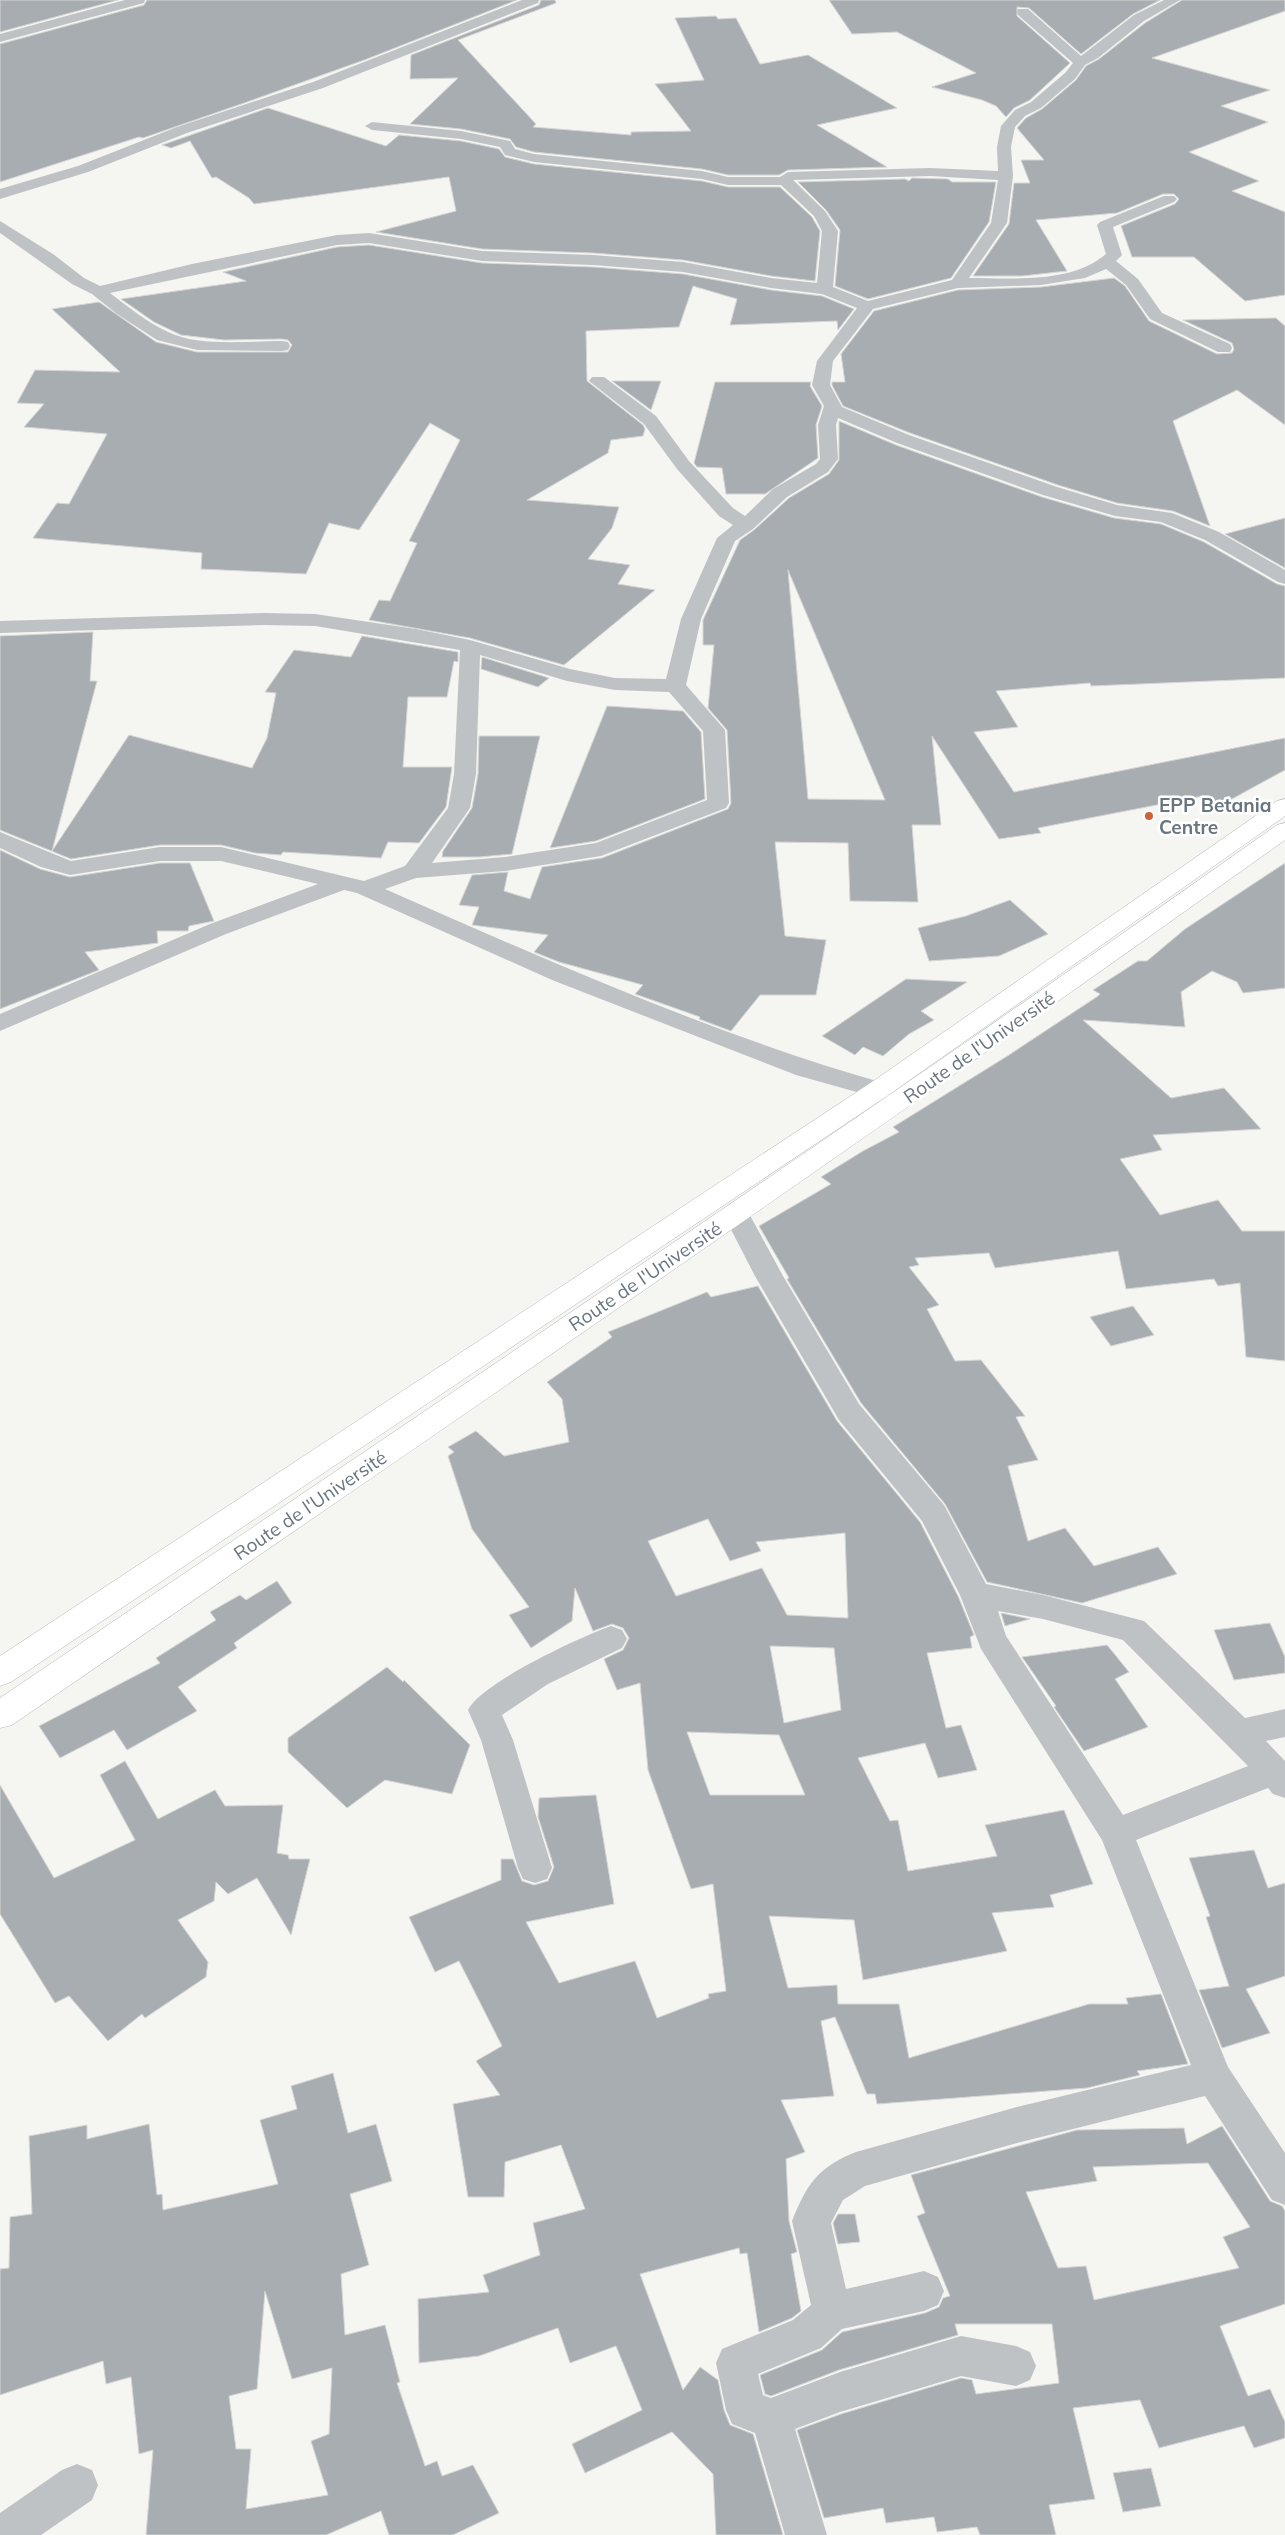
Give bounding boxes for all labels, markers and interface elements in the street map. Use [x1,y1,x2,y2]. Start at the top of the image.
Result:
place label: EPP Betania Centre [1159,793,1271,839]
marker: EPP Betania Centre [1143,810,1155,822]
street label: Route de l'Université [899,986,1059,1108]
street label: Route de l'Université [564,1216,726,1336]
street label: Route de l'Université [229,1445,391,1565]

